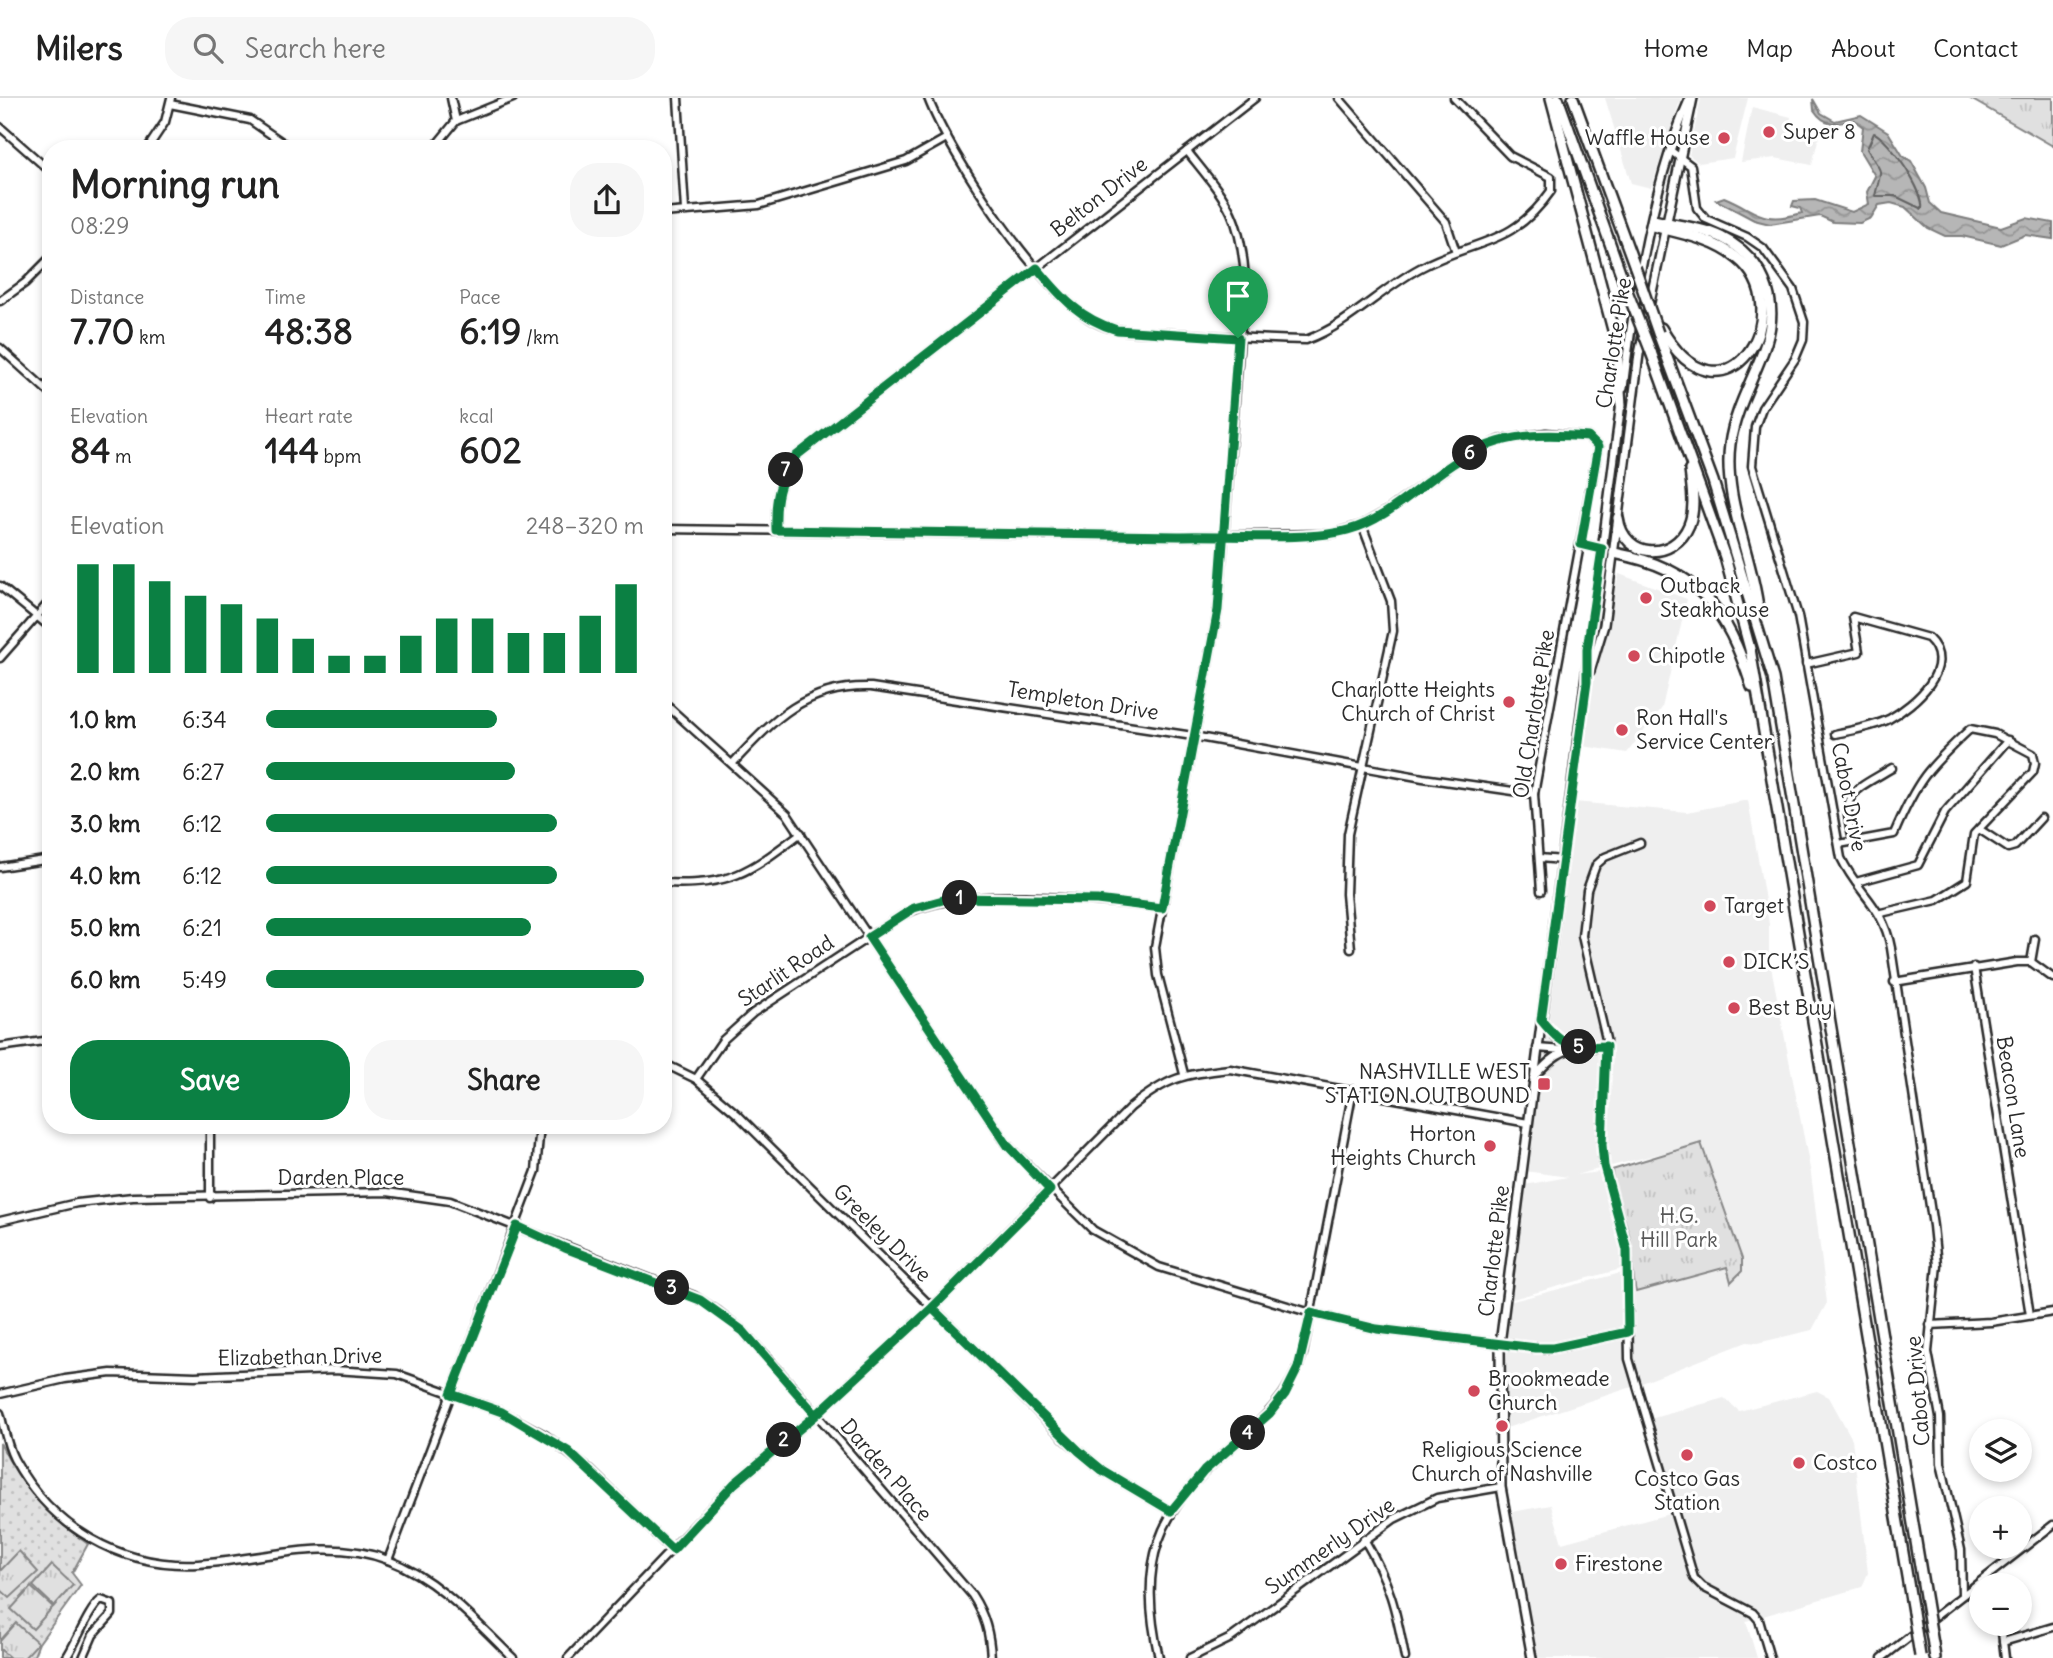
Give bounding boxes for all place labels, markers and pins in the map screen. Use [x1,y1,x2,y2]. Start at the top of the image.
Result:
place label: Super 8 [1783,118,1856,145]
place label: Waffle House [1585,124,1710,151]
marker: Super 8 [1761,124,1777,140]
marker: Waffle House [1716,130,1732,146]
pin [1208,266,1268,338]
pin: 6 [1452,436,1488,470]
pin: 7 [768,452,804,488]
place label: Outback Steakhouse [1660,572,1769,623]
marker: Outback Steakhouse [1638,590,1654,606]
place label: Chipotle [1648,642,1725,669]
marker: Chipotle [1626,648,1642,664]
place label: Charlotte Heights Church of Christ [1331,676,1495,727]
marker: Charlotte Heights Church of Christ [1501,694,1517,710]
place label: Ron Hall's Service Center [1636,704,1773,755]
marker: Ron Hall's Service Center [1614,722,1630,738]
pin: 1 [942,880,978,916]
place label: Target [1724,892,1784,919]
marker: Target [1702,898,1718,914]
place label: DICK’S [1743,948,1809,975]
marker: DICK’S [1721,954,1737,970]
place label: Best Buy [1748,994,1833,1021]
marker: Best Buy [1726,1000,1742,1016]
pin: 5 [1562,1030,1596,1065]
place label: NASHVILLE WEST STATION OUTBOUND [1325,1058,1530,1109]
marker: NASHVILLE WEST STATION OUTBOUND [1536,1076,1552,1092]
place label: Horton Heights Church [1330,1120,1476,1171]
marker: Horton Heights Church [1482,1138,1498,1154]
pin: 3 [654,1270,690,1306]
place label: Brookmeade Church [1488,1365,1610,1416]
marker: Brookmeade Church [1466,1383,1482,1399]
pin: 4 [1230,1416,1266,1450]
marker: Religious Science Church of Nashville [1494,1418,1510,1434]
pin: 2 [766,1422,802,1458]
place label: Religious Science Church of Nashville [1411,1436,1593,1487]
marker: Costco Gas Station [1679,1447,1695,1463]
place label: Costco [1813,1449,1877,1476]
marker: Costco [1791,1455,1807,1471]
place label: Costco Gas Station [1634,1465,1740,1516]
place label: Firestone [1575,1550,1663,1577]
marker: Firestone [1553,1556,1569,1572]

